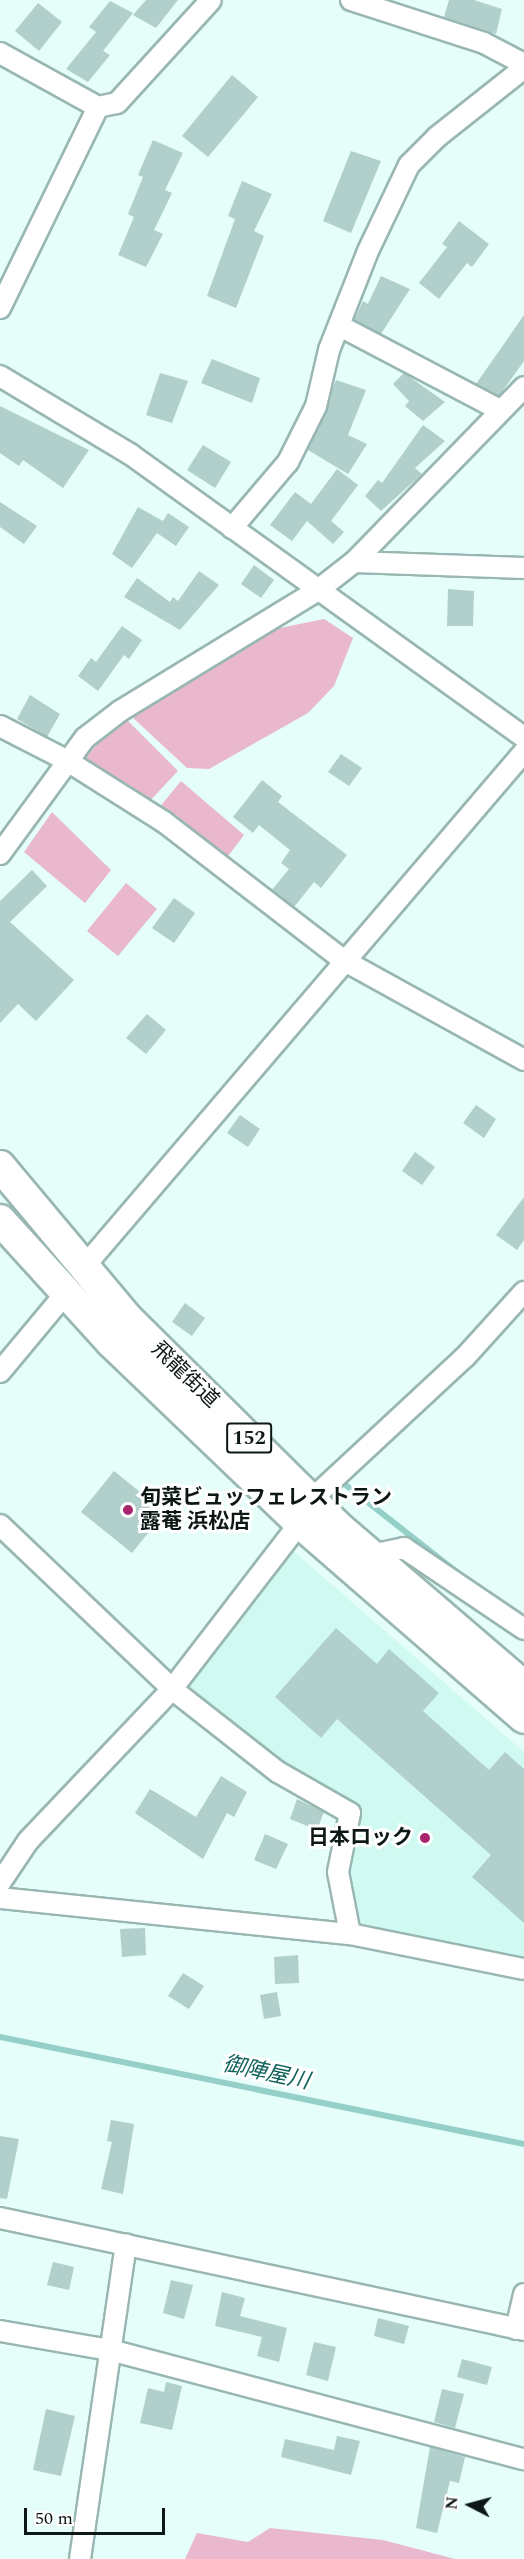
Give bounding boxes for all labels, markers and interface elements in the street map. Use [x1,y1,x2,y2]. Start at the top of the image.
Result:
street label: 飛龍街道 [146,1337,224,1413]
road number: 152 [225,1421,273,1455]
place label: 旬菜ビュッフェレストラン 露菴 浜松店 [140,1485,392,1535]
marker: 旬菜ビュッフェレストラン 露菴 浜松店 [121,1503,135,1517]
place label: 日本ロック [308,1825,413,1851]
marker: 日本ロック [418,1831,432,1845]
water label: 御陣屋川 [220,2051,312,2095]
north arrow [440,2475,500,2535]
text: N [439,2495,465,2511]
scale bar [27,2496,168,2534]
text: 50 m [35,2505,73,2532]

